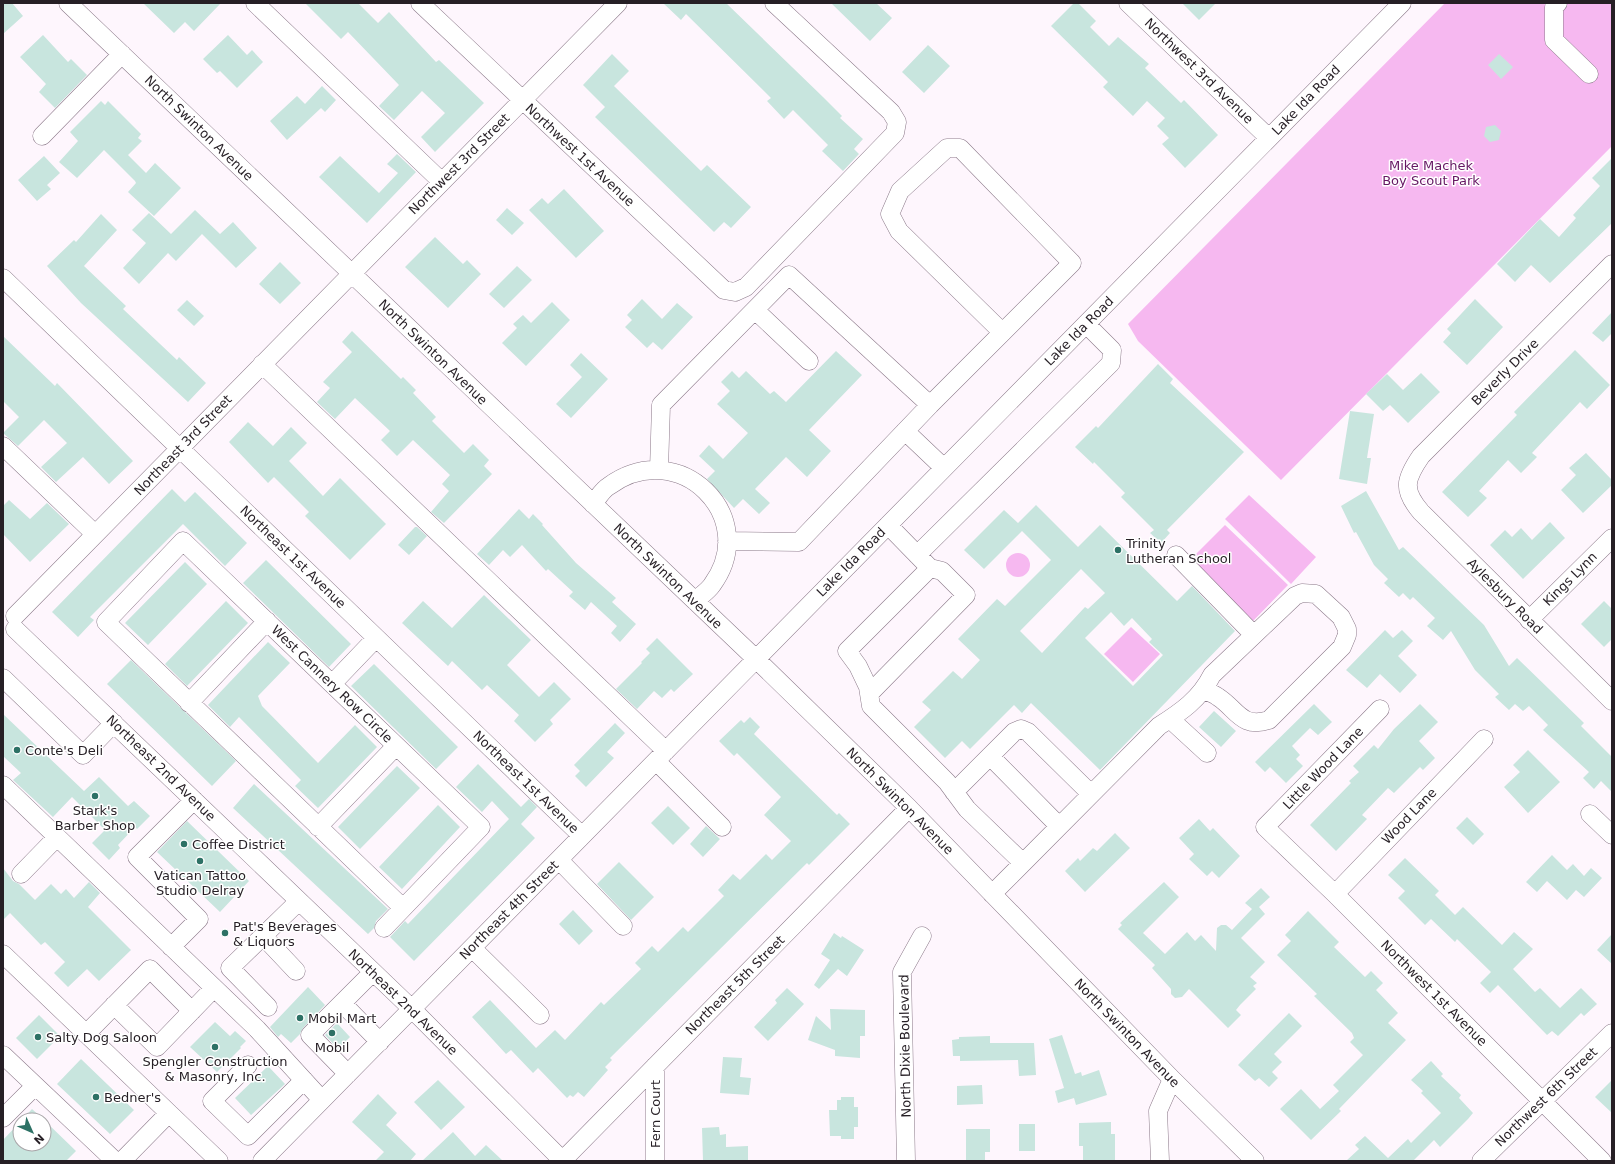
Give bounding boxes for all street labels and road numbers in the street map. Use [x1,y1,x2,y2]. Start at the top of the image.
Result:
street label: Northwest 3rd Avenue [1142,15,1256,127]
street label: Lake Ida Road [1269,62,1343,138]
street label: North Swinton Avenue [142,72,256,184]
street label: Northwest 1st Avenue [522,101,638,209]
street label: Northwest 3rd Street [406,111,512,217]
street label: Lake Ida Road [1041,293,1117,369]
street label: North Swinton Avenue [376,296,490,408]
street label: Beverly Drive [1469,336,1541,408]
street label: Northeast 3rd Street [131,392,235,498]
street label: Northeast 1st Avenue [237,503,349,611]
street label: North Swinton Avenue [611,520,725,632]
street label: Lake Ida Road [813,524,889,600]
street label: Kings Lynn [1540,549,1600,609]
street label: Aylesbury Road [1464,555,1546,637]
street label: West Cannery Row Circle [268,622,396,746]
street label: Northeast 2nd Avenue [103,712,219,824]
street label: Little Wood Lane [1280,724,1366,812]
street label: Northeast 1st Avenue [470,728,582,836]
street label: North Swinton Avenue [843,744,957,858]
street label: Wood Lane [1379,785,1439,847]
street label: Northeast 4th Street [456,857,562,963]
street label: Northeast 5th Street [682,932,788,1038]
street label: Northwest 1st Avenue [1378,937,1490,1049]
street label: Northeast 2nd Avenue [345,946,461,1058]
street label: North Dixie Boulevard [896,974,914,1118]
street label: North Swinton Avenue [1071,976,1183,1090]
street label: Northwest 6th Street [1492,1044,1600,1150]
street label: Fern Court [648,1080,663,1148]

